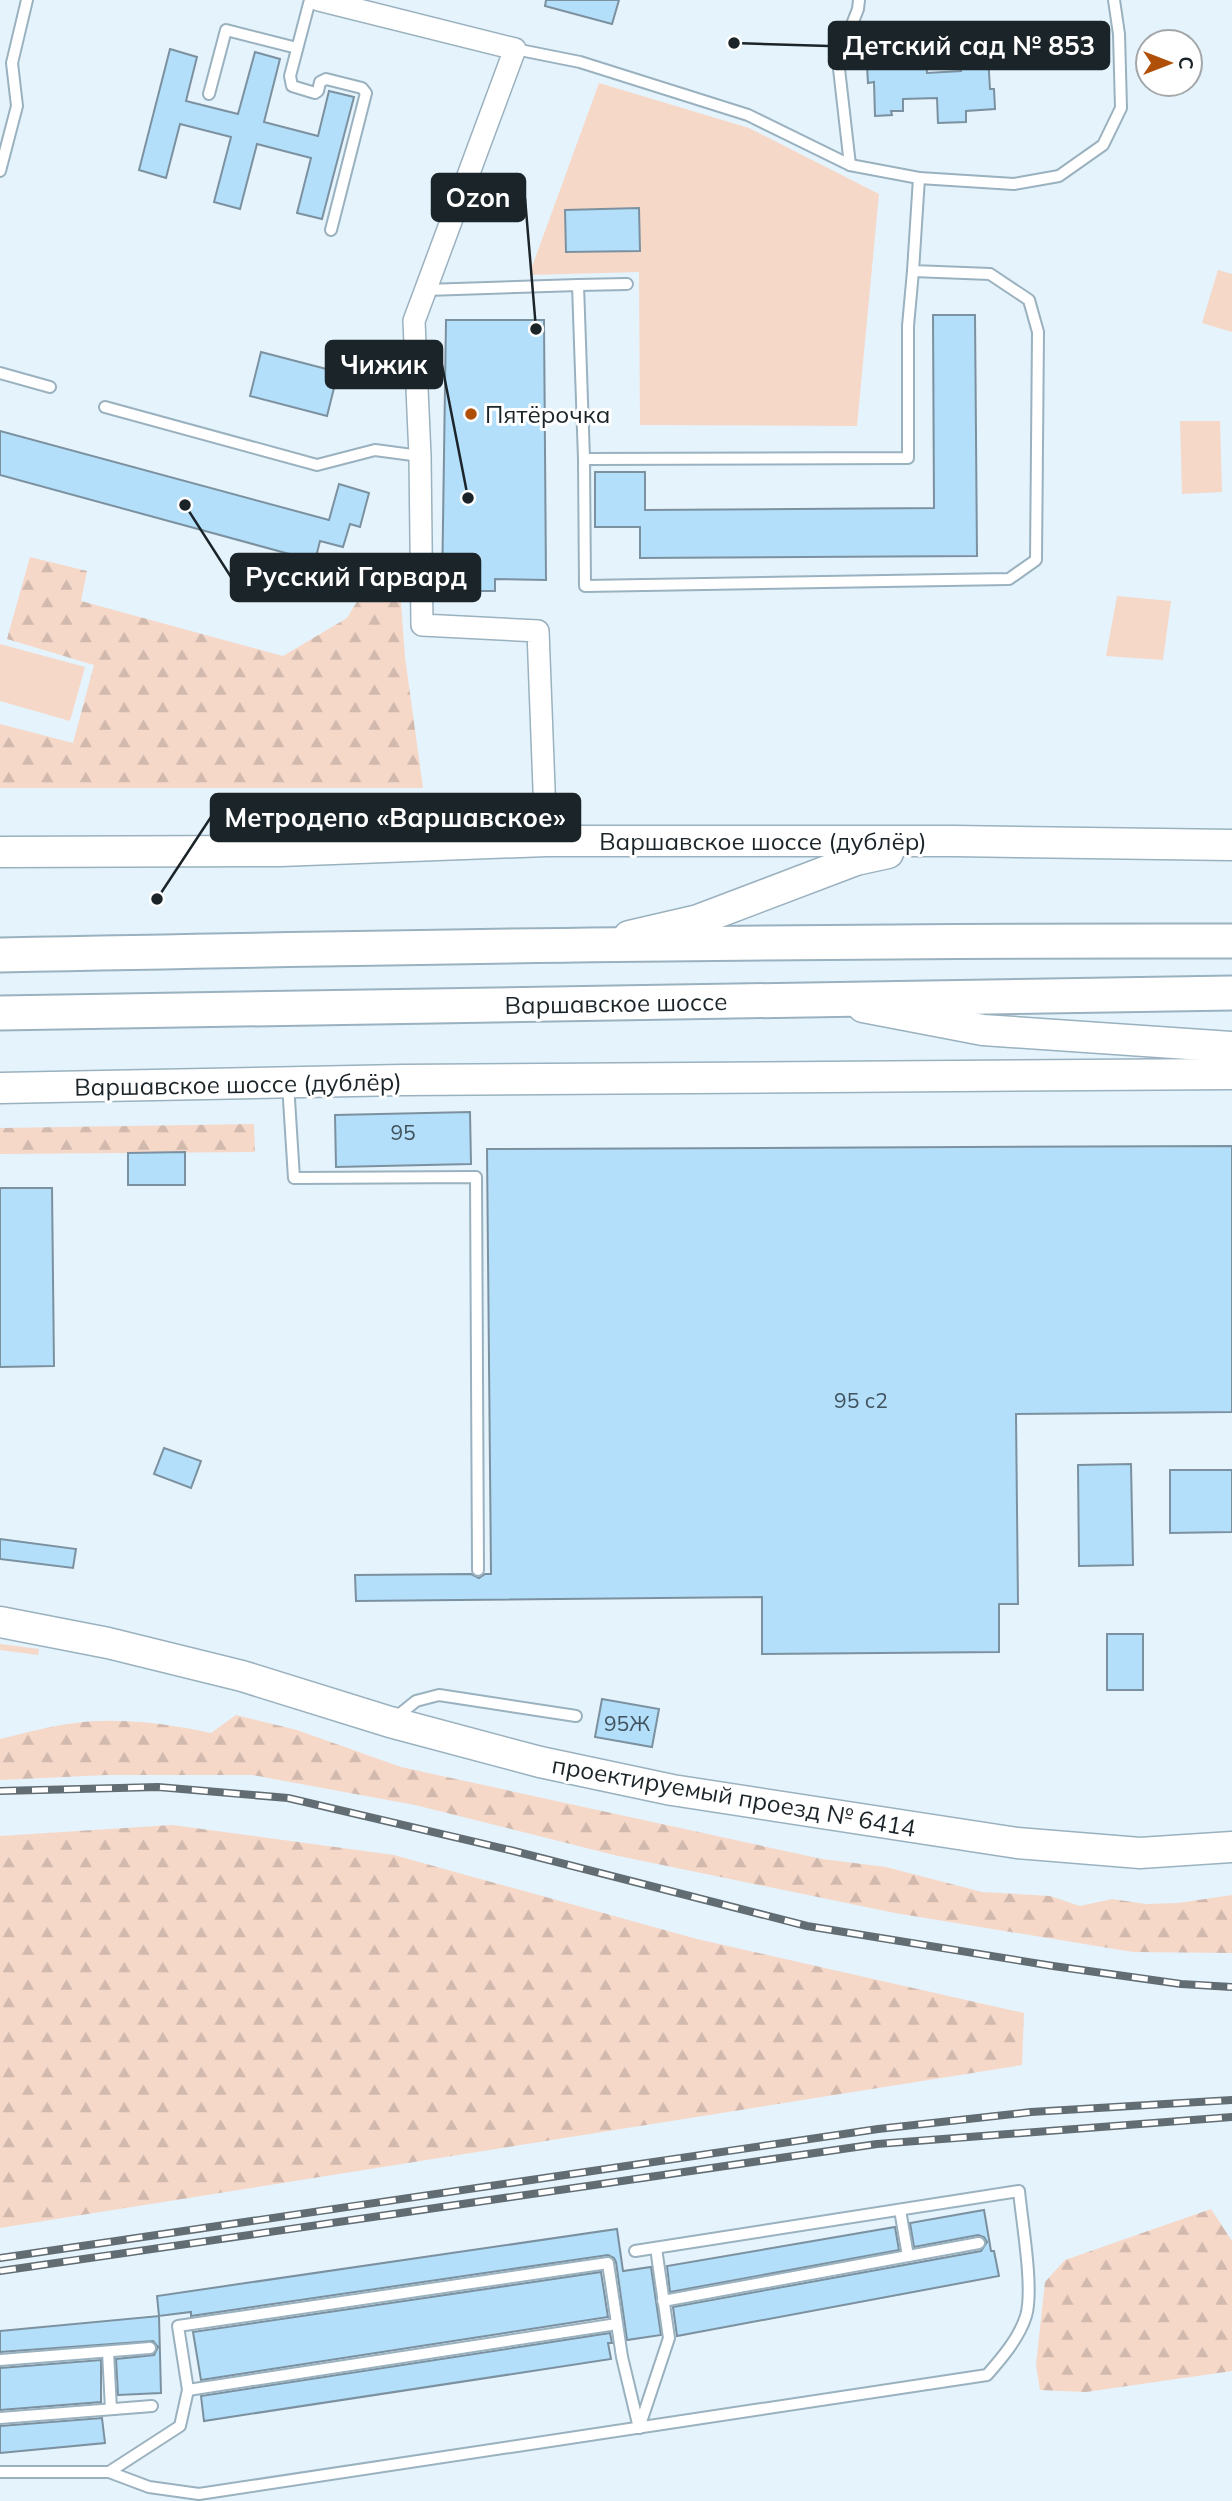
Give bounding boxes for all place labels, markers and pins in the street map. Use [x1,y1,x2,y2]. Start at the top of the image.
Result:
callout: Детский сад № 853 [829,22,1109,69]
callout: Ozon [432,174,525,221]
callout: Чижик [326,341,442,388]
place label: Пятёрочка [485,399,610,429]
marker: Пятёрочка [463,406,479,422]
callout: Русский Гарвард [231,554,480,601]
callout: Метродепо «Варшавское» [211,794,580,841]

